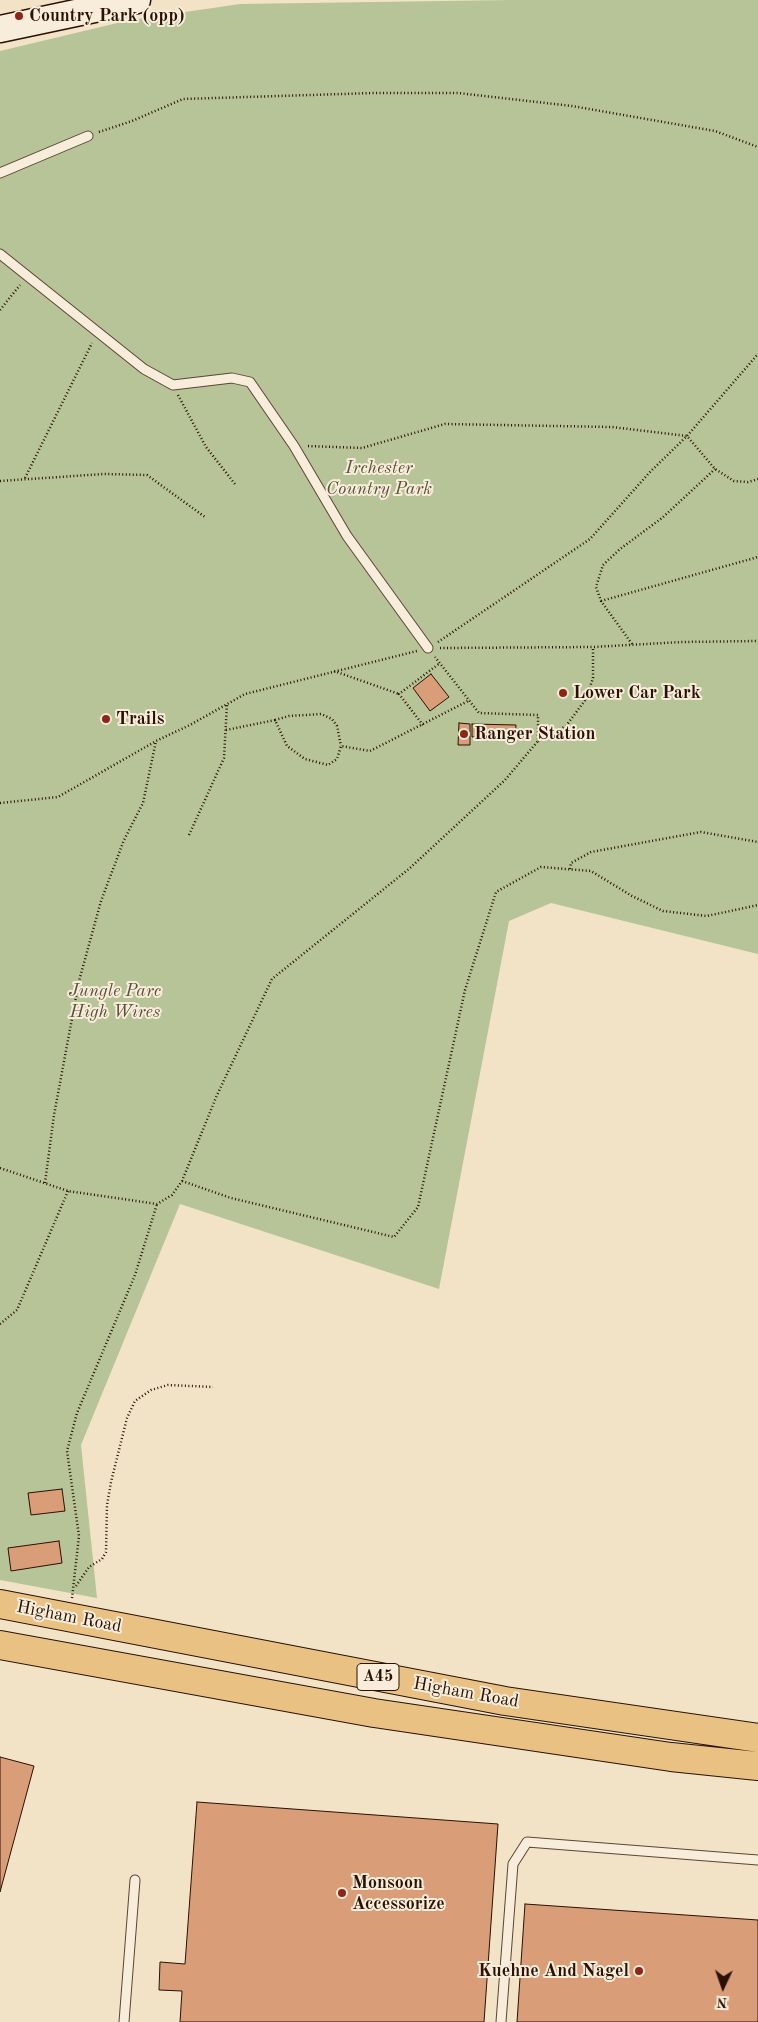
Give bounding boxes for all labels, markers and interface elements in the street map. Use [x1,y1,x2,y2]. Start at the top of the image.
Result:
place label: Country Park (opp) [29,5,185,27]
marker: Country Park (opp) [13,10,25,22]
park label: Irchester Country Park [326,457,432,499]
place label: Lower Car Park [573,682,701,704]
marker: Lower Car Park [557,687,569,699]
place label: Trails [116,708,164,730]
marker: Trails [100,713,112,725]
place label: Ranger Station [474,723,595,745]
marker: Ranger Station [458,728,470,740]
park label: Jungle Parc High Wires [69,980,161,1022]
street label: Higham Road [14,1596,124,1638]
road number: A45 [357,1664,399,1690]
street label: Higham Road [411,1673,521,1713]
place label: Monsoon Accessorize [352,1872,445,1915]
marker: Monsoon Accessorize [336,1887,348,1899]
place label: Kuehne And Nagel [478,1960,629,1982]
north arrow [698,1962,748,2012]
marker: Kuehne And Nagel [633,1965,645,1977]
text: N [717,1995,728,2009]

